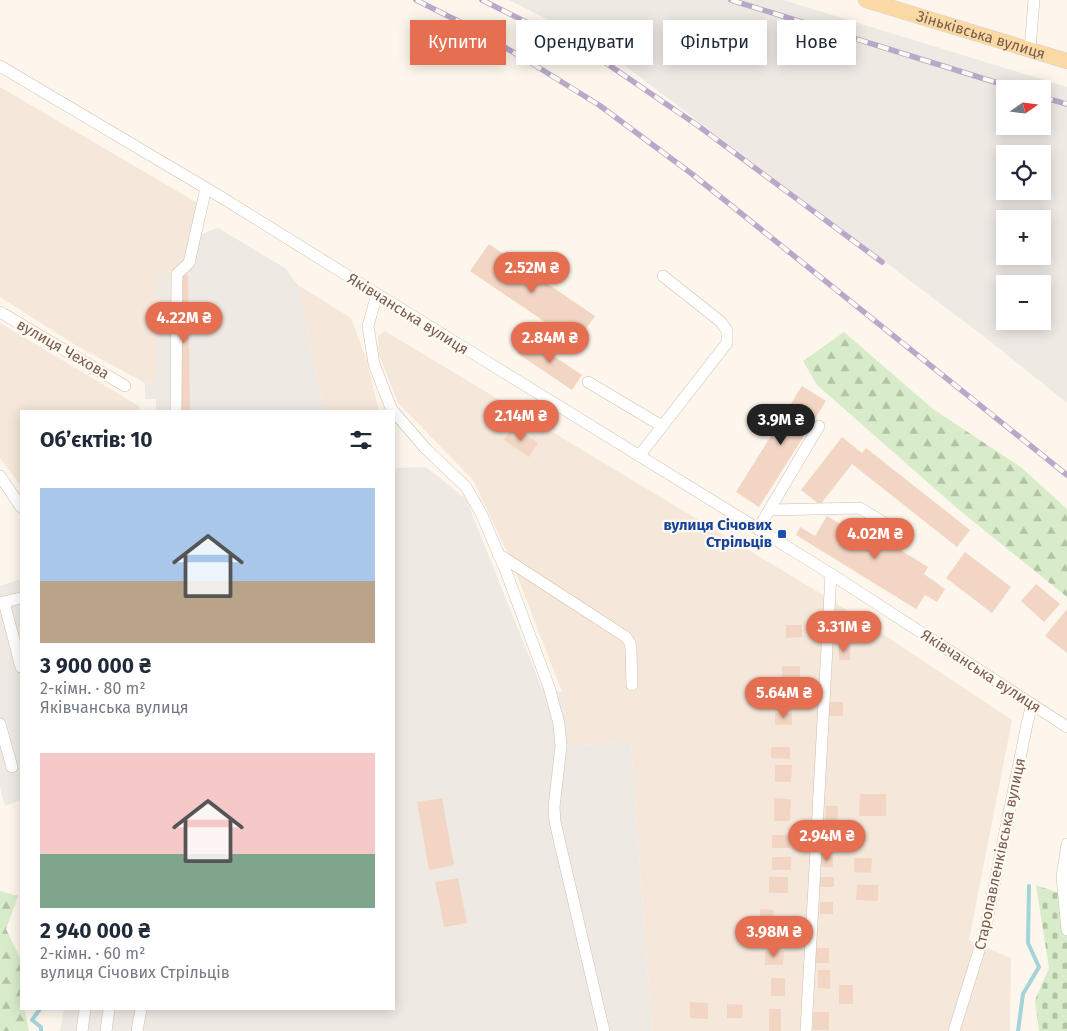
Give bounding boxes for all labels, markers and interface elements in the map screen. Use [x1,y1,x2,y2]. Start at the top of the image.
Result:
street label: Зіньківська вулиця [914,7,1048,63]
chip: Купити [410,20,506,65]
chip: Орендувати [516,20,653,65]
chip: Фільтри [663,20,767,65]
chip: Нове [777,20,856,65]
north arrow [996,80,1051,135]
map controls [996,80,1051,330]
button: locate [996,145,1051,200]
button: + [996,210,1051,265]
pin: 2.52M ₴ [486,252,578,294]
text: 2.52M ₴ [505,258,559,277]
street label: Яківчанська вулиця [344,269,472,359]
button: − [996,275,1051,330]
pin: 4.22M ₴ [138,302,230,344]
text: 4.22M ₴ [157,308,212,327]
street label: вулиця Чехова [14,315,112,383]
pin: 2.84M ₴ [504,322,596,364]
text: 2.84M ₴ [522,328,578,347]
pin: 2.14M ₴ [475,400,567,442]
pin: 3.9M ₴ [740,404,822,446]
text: 2.14M ₴ [495,406,547,425]
text: 3.9M ₴ [758,410,804,429]
icon: filters [347,426,375,454]
text: Об’єктів: 10 [40,427,153,453]
place label: вулиця Січових Стрільців [663,516,772,551]
pin: 4.02M ₴ [829,518,921,560]
icon: home [163,521,253,611]
text: 4.02M ₴ [847,524,903,543]
marker: вулиця Січових Стрільців [776,528,788,540]
pin: 3.31M ₴ [798,610,890,653]
text: 3.31M ₴ [817,617,871,636]
street label: Яківчанська вулиця [918,625,1044,717]
text: 3 900 000 ₴ [40,653,151,679]
pin: 5.64M ₴ [738,676,830,719]
text: 2-кімн. · 80 m² [40,679,146,698]
text: 5.64M ₴ [756,683,812,702]
text: Яківчанська вулиця [40,698,189,717]
street label: Старопавленківська вулиця [971,756,1029,952]
icon: home [163,786,253,876]
pin: 2.94M ₴ [781,820,873,862]
text: 2.94M ₴ [799,826,855,845]
pin: 3.98M ₴ [728,916,820,958]
text: 2 940 000 ₴ [40,918,150,944]
text: 3.98M ₴ [746,922,802,941]
text: 2-кімн. · 60 m² [40,944,145,963]
text: вулиця Січових Стрільців [40,963,230,982]

